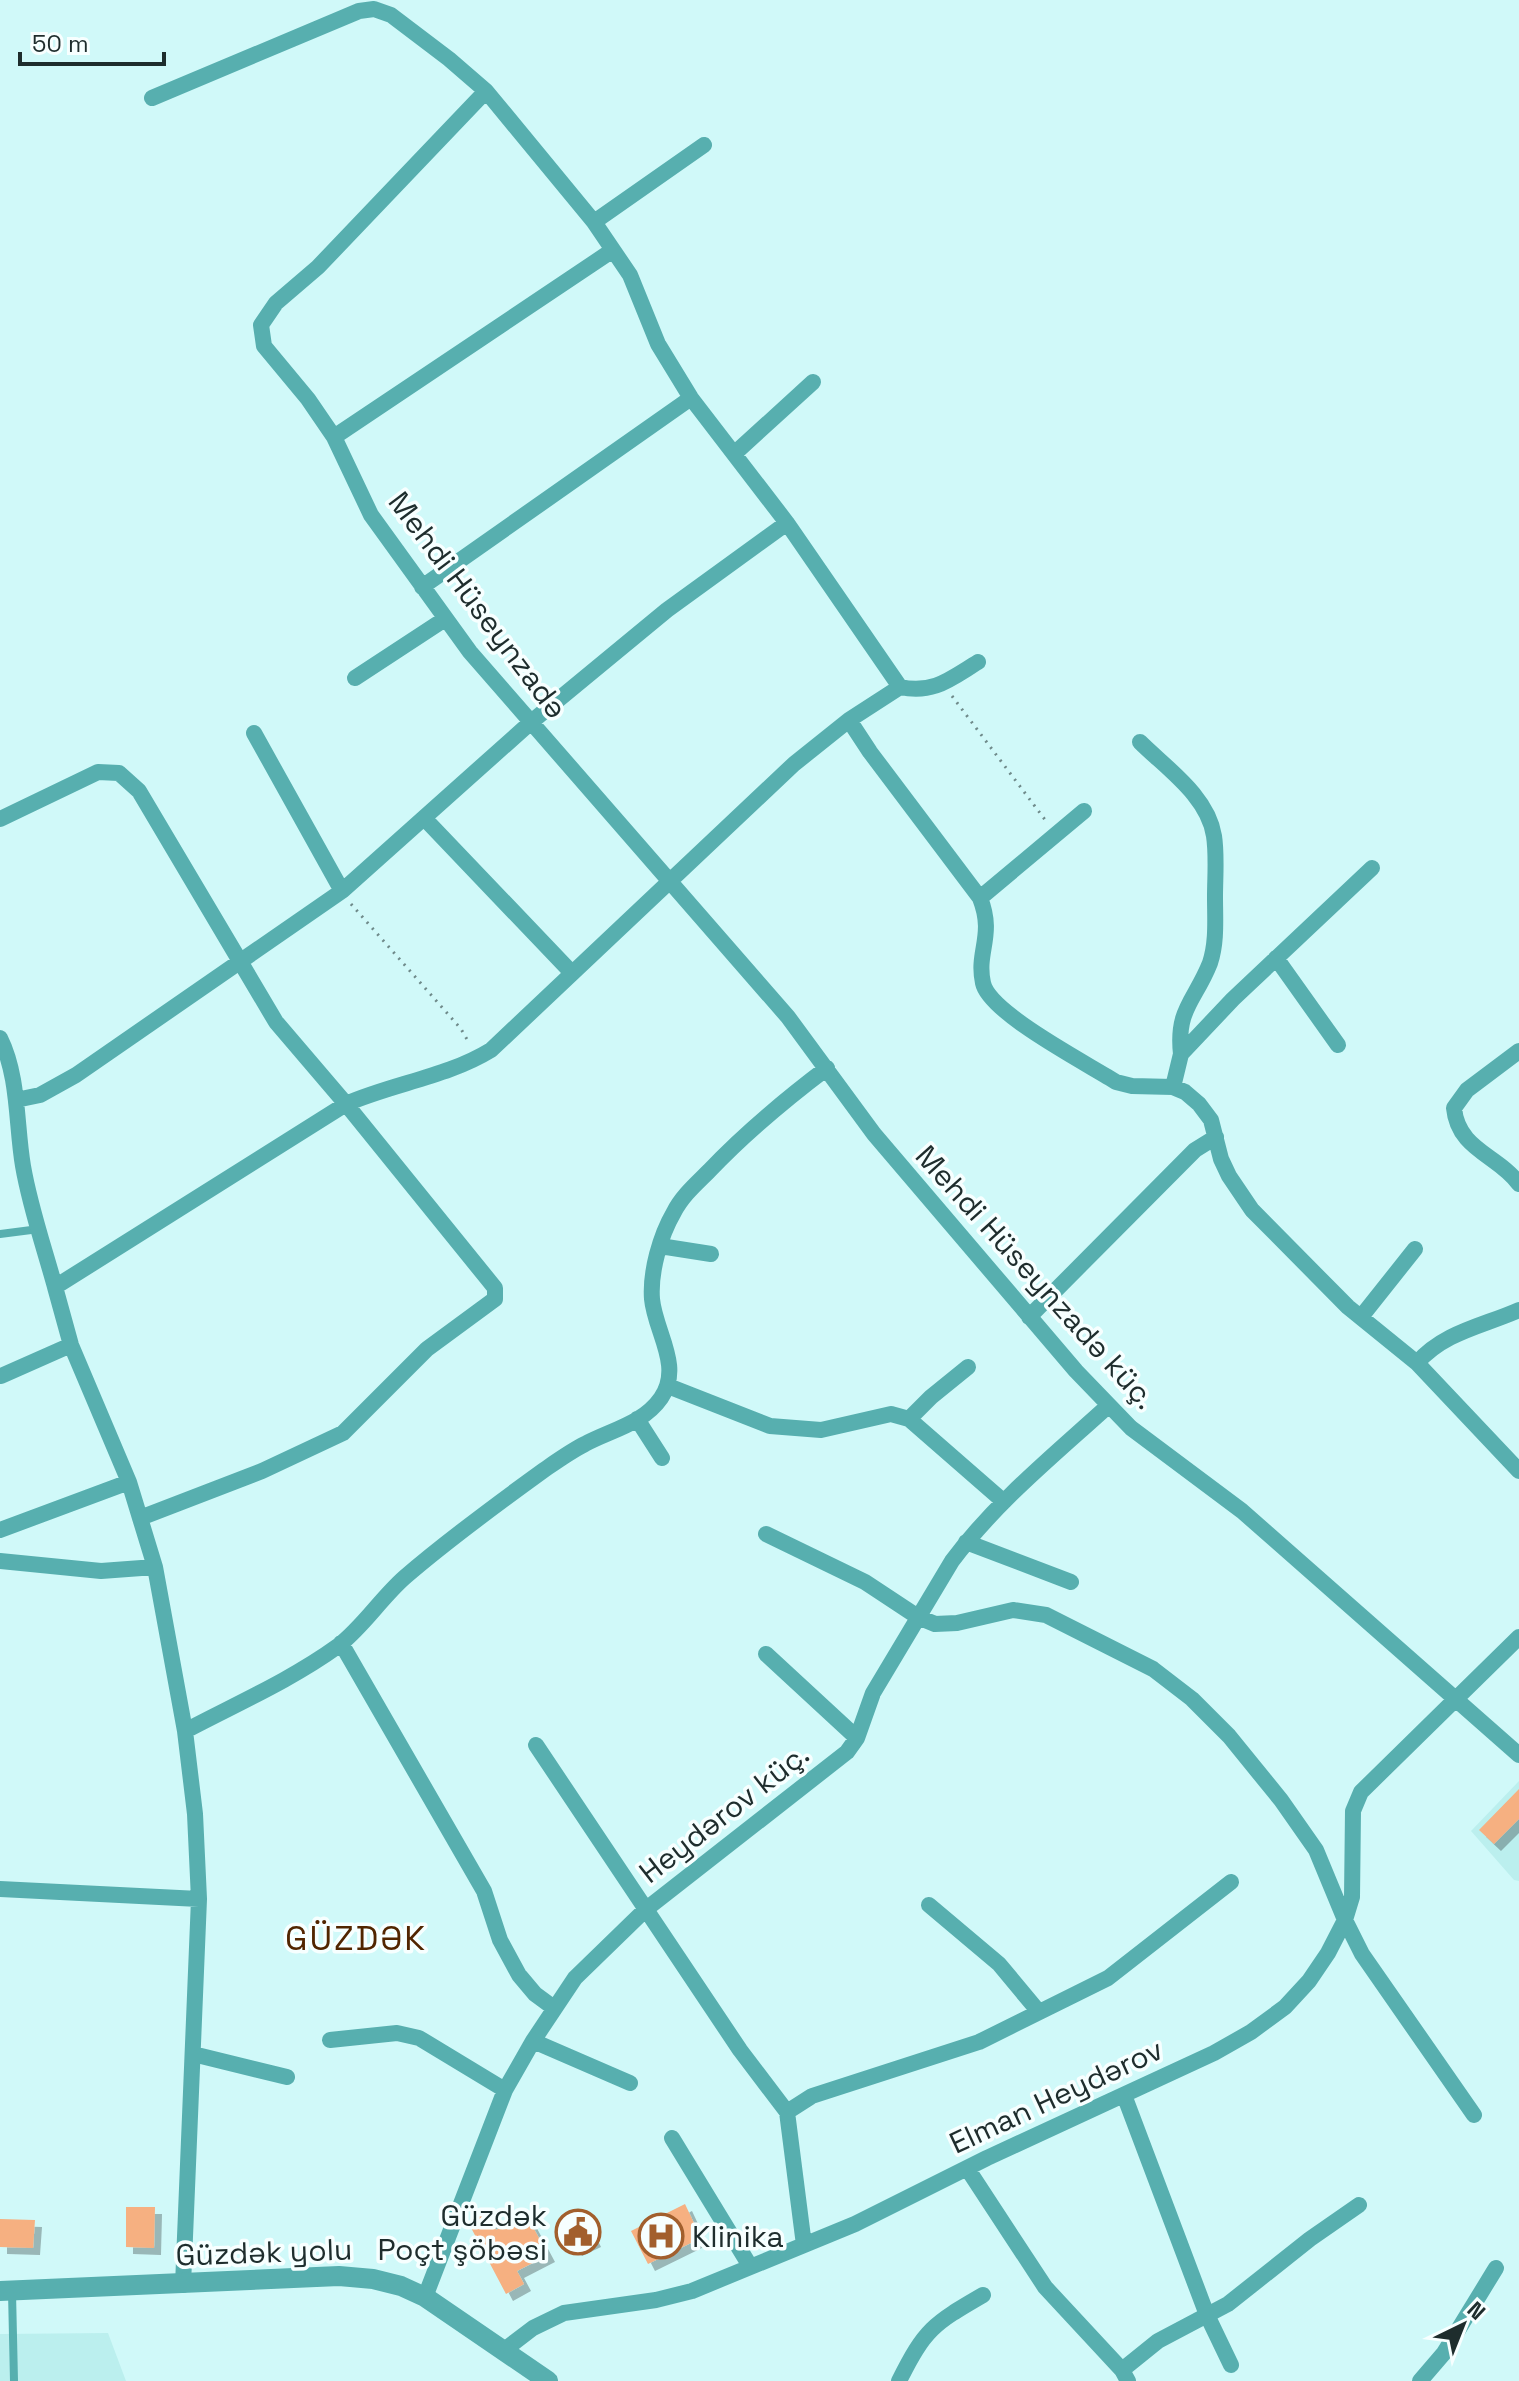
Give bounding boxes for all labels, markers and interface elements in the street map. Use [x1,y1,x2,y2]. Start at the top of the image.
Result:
scale bar [20,16,164,66]
text: 50 m [32,28,89,59]
street label: Mehdi Hüseynzadə [380,484,576,726]
street label: Mehdi Hüseynzadə küç. [907,1137,1165,1417]
street label: Heydərov küç. [631,1734,817,1892]
district label: GÜZDƏK [285,1917,427,1960]
street label: Elman Heydərov [943,2029,1169,2163]
place label: Güzdək Poçt şöbəsi [377,2196,547,2269]
public building icon: Güzdək Poçt şöbəsi [554,2208,602,2256]
hospital icon: Klinika [637,2212,685,2260]
place label: Klinika [692,2217,784,2256]
street label: Güzdək yolu [175,2229,353,2275]
north arrow [1423,2285,1503,2365]
text: N [1462,2295,1492,2326]

